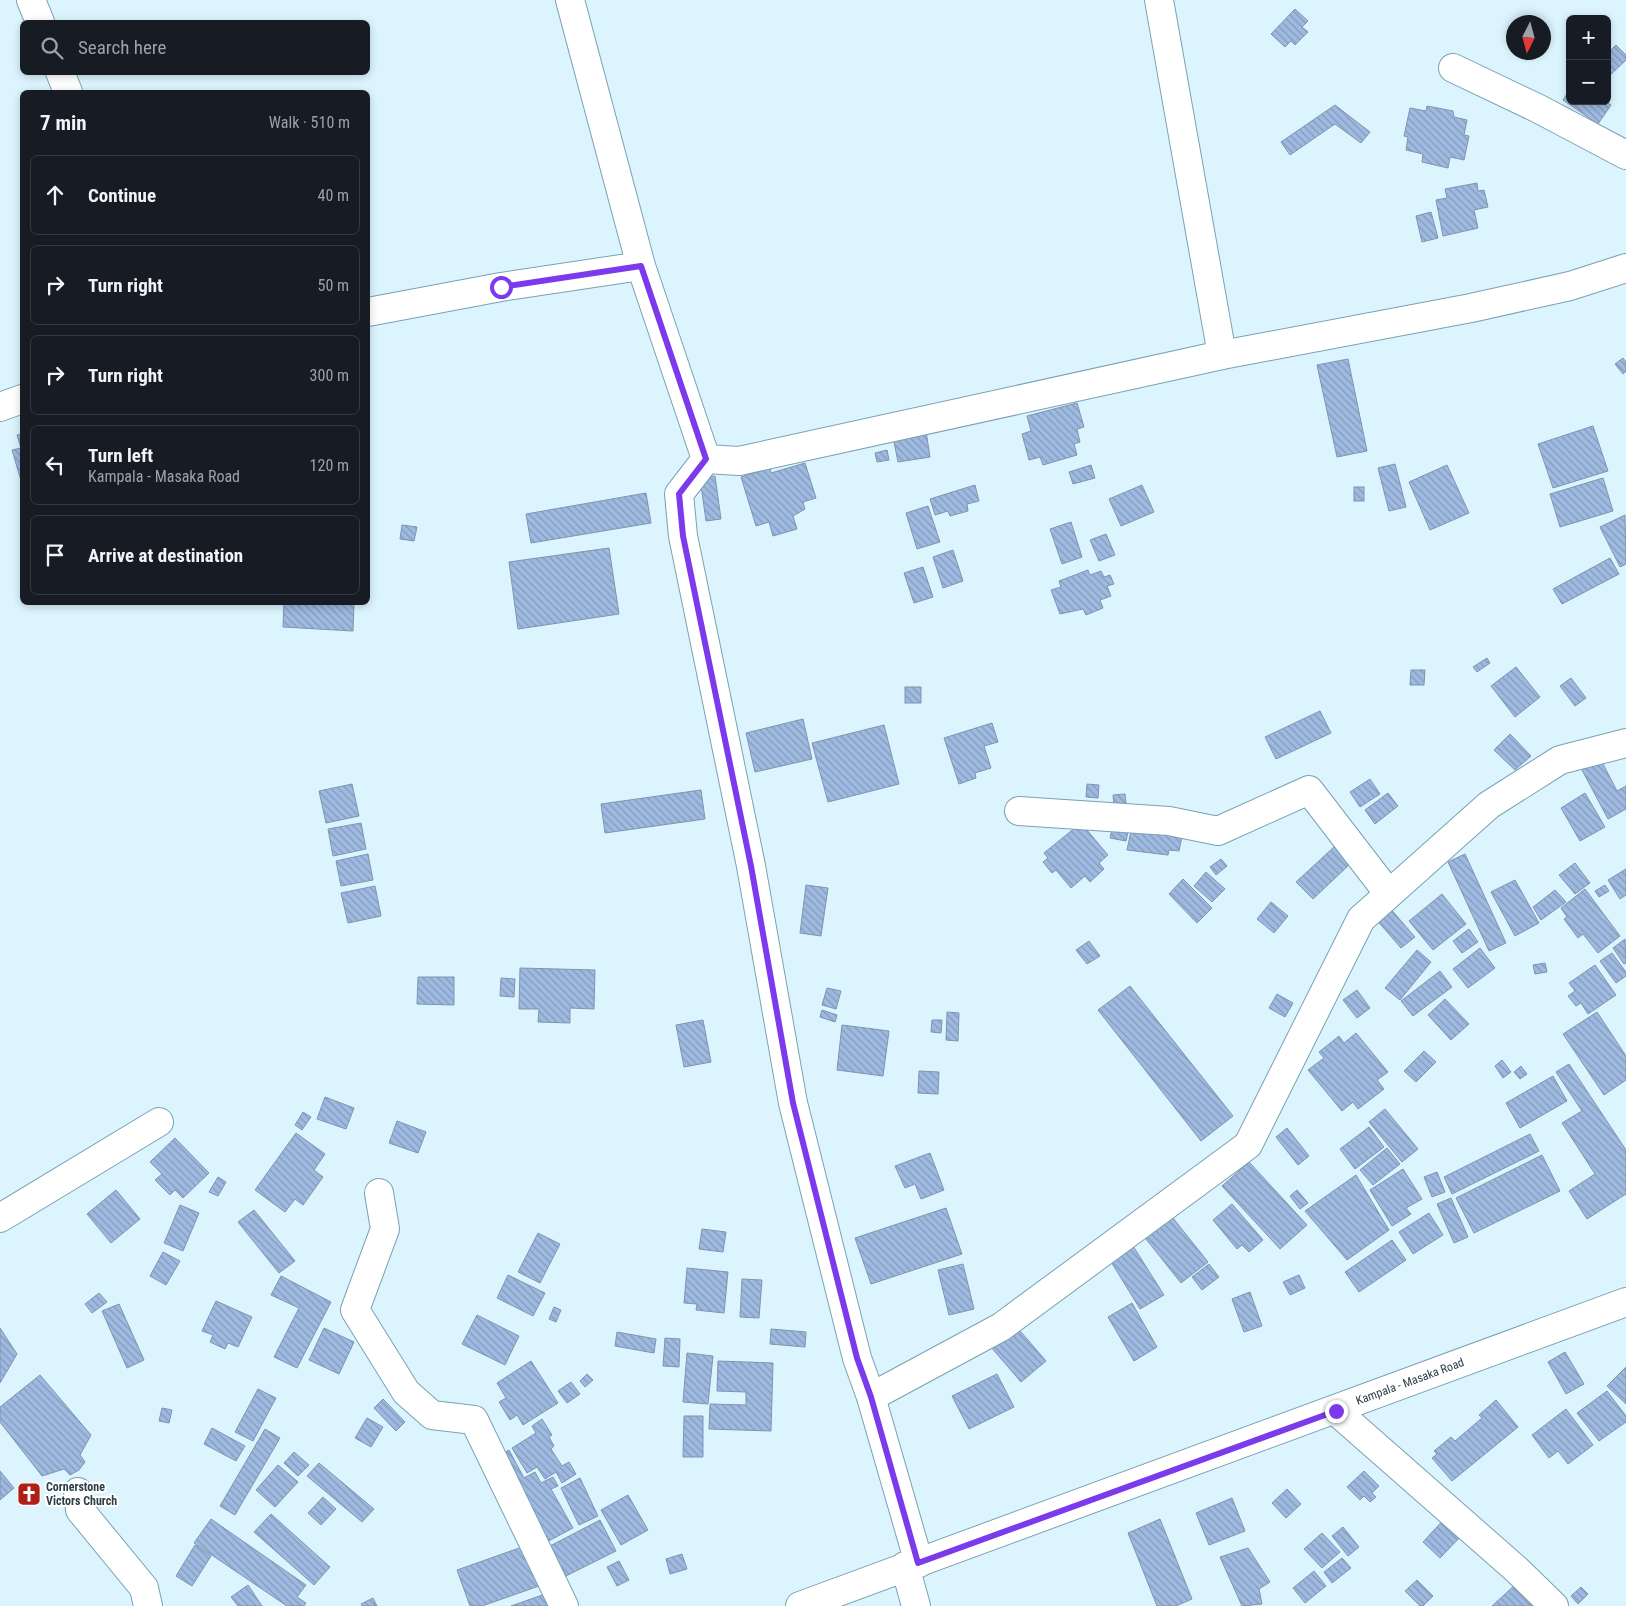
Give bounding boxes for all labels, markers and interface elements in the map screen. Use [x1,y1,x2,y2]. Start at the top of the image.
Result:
north arrow [1506,15,1551,60]
map controls [1566,15,1611,105]
button: + [1566,15,1611,60]
search box [20,20,370,75]
icon: search [38,34,66,62]
text: Search here [78,36,166,59]
button: − [1566,60,1611,105]
text: 7 min [40,111,87,135]
text: Walk · 510 m [269,113,350,132]
icon: ahead [41,181,69,209]
text: Continue [88,184,156,207]
text: 40 m [317,186,349,205]
icon: right [41,271,69,299]
text: Turn right [88,274,163,297]
text: 50 m [317,276,349,295]
route start [490,276,513,299]
icon: right [41,361,69,389]
text: Turn right [88,364,163,387]
text: 300 m [310,366,349,385]
text: Turn left [88,444,153,467]
icon: left [41,451,69,479]
text: 120 m [310,456,349,475]
text: Kampala - Masaka Road [88,467,240,486]
icon: arrive [41,541,69,569]
text: Arrive at destination [88,544,243,567]
street label: Kampala - Masaka Road [1354,1355,1466,1408]
route end [1325,1400,1348,1423]
place label: Cornerstone Victors Church [46,1480,117,1508]
church icon: Cornerstone Victors Church [16,1481,42,1507]

